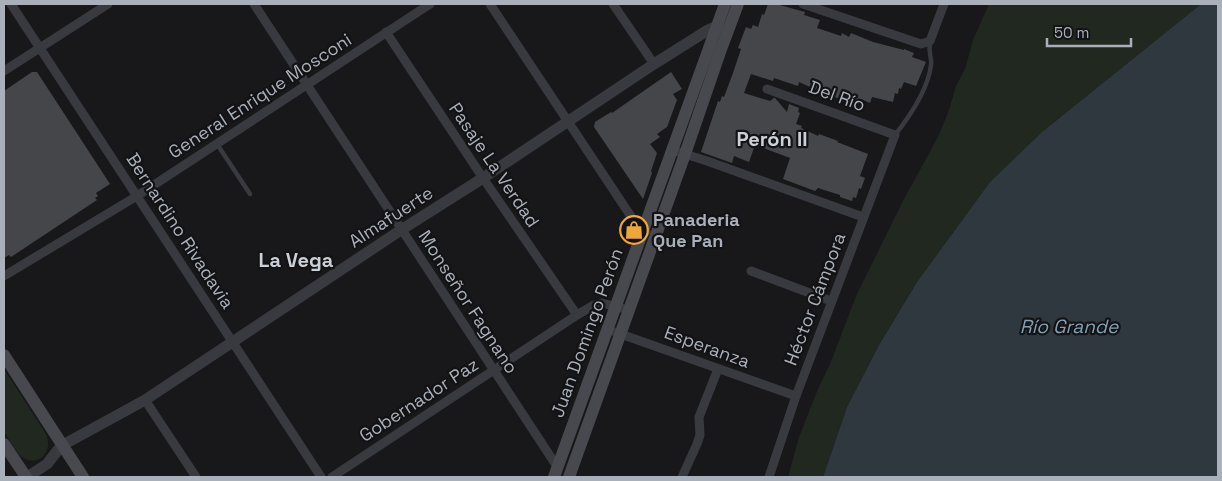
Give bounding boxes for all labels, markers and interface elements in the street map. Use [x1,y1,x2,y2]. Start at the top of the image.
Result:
scale bar [1047,15,1131,47]
text: 50 m [1054,23,1089,42]
street label: General Enrique Mosconi [164,28,356,163]
street label: Del Río [806,75,869,116]
street label: Pasaje La Verdad [444,98,545,232]
district label: Perón II [736,126,808,152]
street label: Bernardino Rivadavia [121,148,239,313]
street label: Almafuerte [344,181,437,252]
place label: Panaderia Que Pan [653,208,740,252]
shop icon: Panaderia Que Pan [619,215,649,245]
street label: Monseñor Fagnano [414,226,523,378]
street label: Héctor Cámpora [779,229,850,368]
street label: Juan Domingo Perón [545,245,628,421]
district label: La Vega [259,247,334,273]
water label: Río Grande [1020,314,1119,339]
street label: Esperanza [661,320,753,373]
street label: Gobernador Paz [355,352,483,447]

